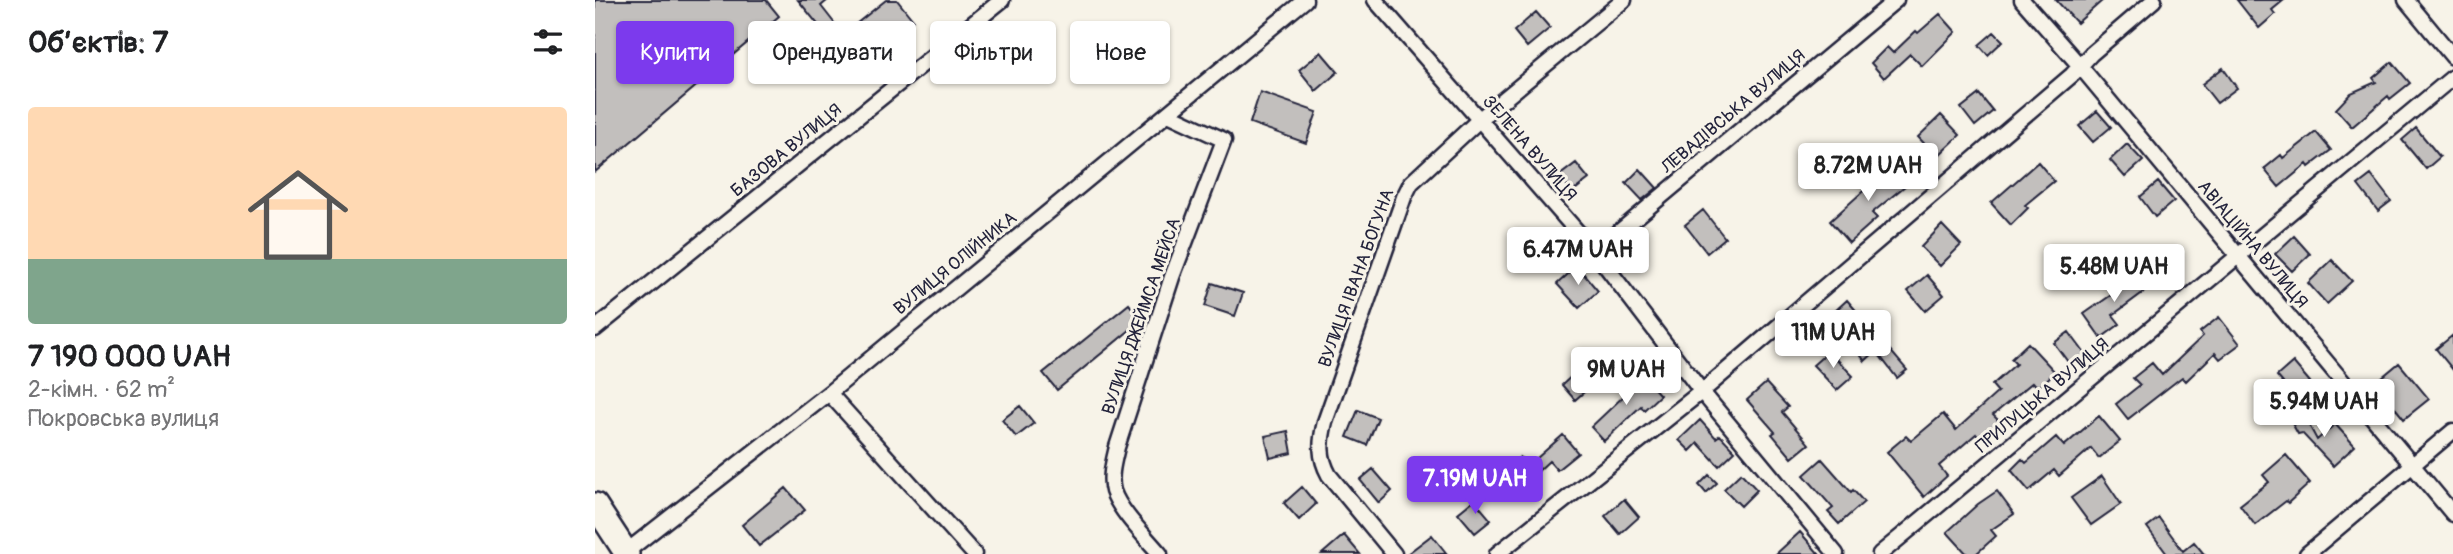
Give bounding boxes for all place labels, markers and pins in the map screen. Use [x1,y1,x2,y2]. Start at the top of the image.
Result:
pin: 8.72M UAH [1788,144,1948,203]
pin: 6.47M UAH [1498,228,1658,287]
pin: 5.48M UAH [2034,244,2194,304]
pin: 11M UAH [1768,310,1898,370]
pin: 9M UAH [1569,348,1683,407]
pin: 5.94M UAH [2244,380,2404,439]
pin: 7.19M UAH [1395,456,1555,516]

